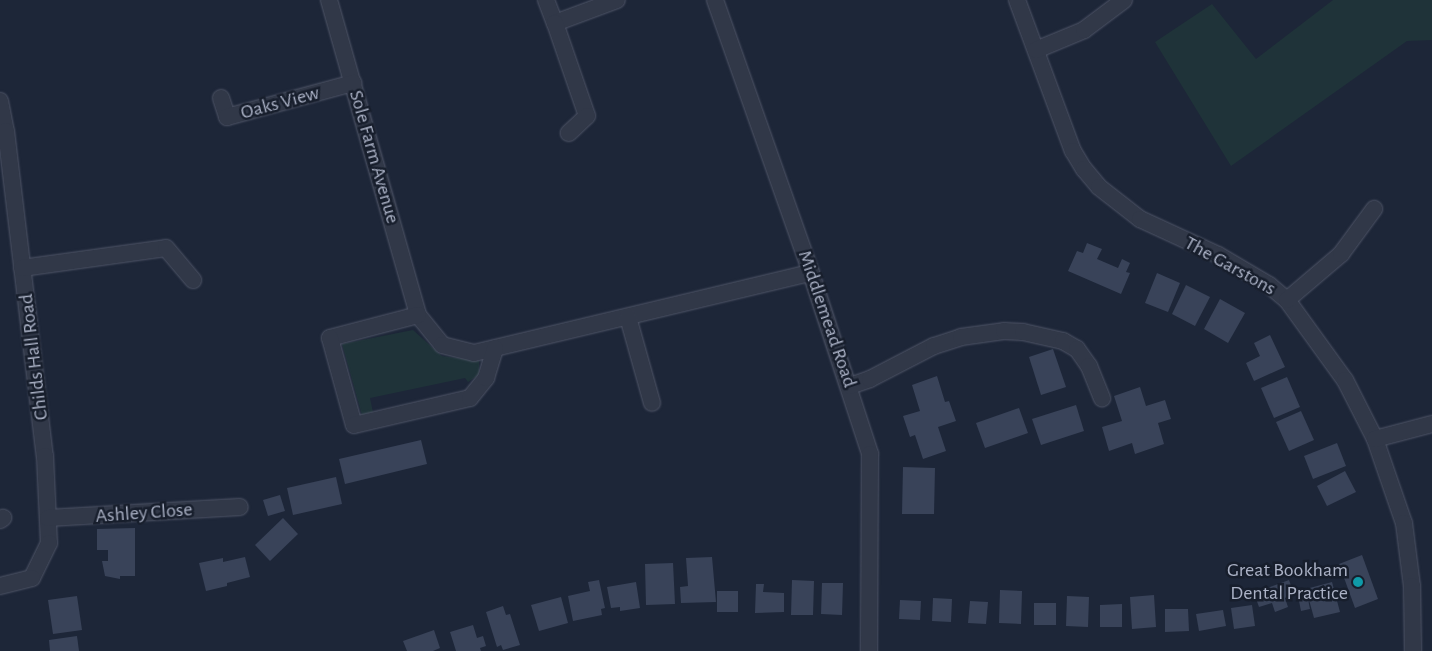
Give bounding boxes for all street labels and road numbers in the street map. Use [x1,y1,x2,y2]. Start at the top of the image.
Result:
street label: Oaks View [238,81,322,125]
street label: Sole Farm Avenue [344,88,404,226]
street label: The Garstons [1180,231,1280,301]
street label: Middlemead Road [792,247,862,391]
street label: Childs Hall Road [14,292,54,422]
street label: Ashley Close [95,498,193,528]

